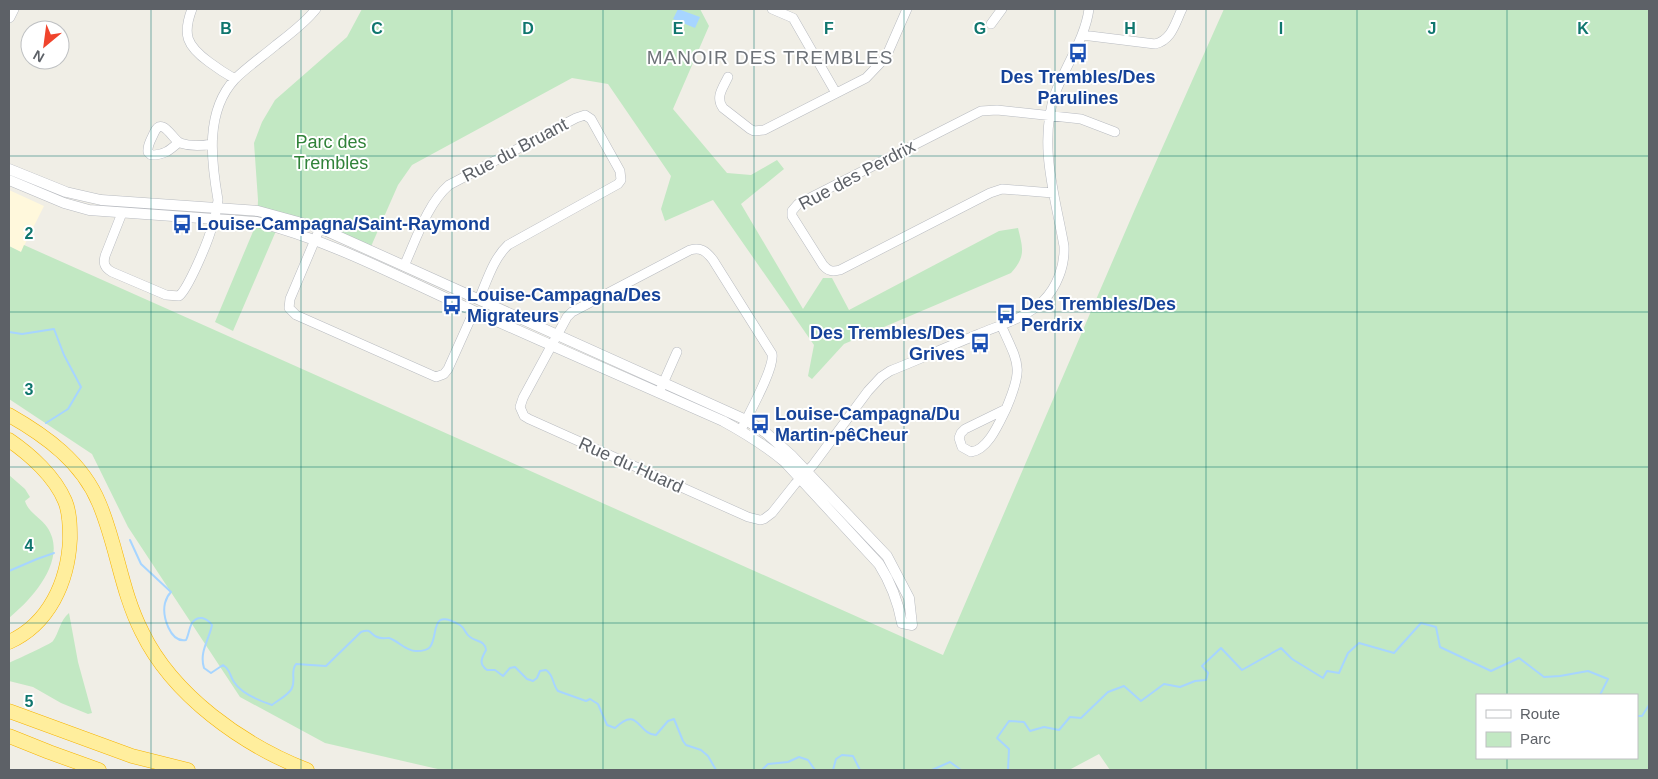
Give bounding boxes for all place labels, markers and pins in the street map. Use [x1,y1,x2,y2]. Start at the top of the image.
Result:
bus stop icon: Des Trembles/Des Parulines [1067,42,1089,64]
place label: Des Trembles/Des Parulines [1000,67,1156,108]
bus stop icon: Louise-Campagna/Saint-Raymond [171,213,193,235]
place label: Louise-Campagna/Saint-Raymond [197,214,490,234]
place label: Louise-Campagna/Des Migrateurs [467,285,661,326]
bus stop icon: Louise-Campagna/Des Migrateurs [441,294,463,316]
place label: Des Trembles/Des Perdrix [1021,294,1176,335]
bus stop icon: Des Trembles/Des Perdrix [995,303,1017,325]
place label: Des Trembles/Des Grives [810,323,965,364]
bus stop icon: Des Trembles/Des Grives [969,332,991,354]
place label: Louise-Campagna/Du Martin-pêCheur [775,404,960,445]
bus stop icon: Louise-Campagna/Du Martin-pêCheur [749,413,771,435]

